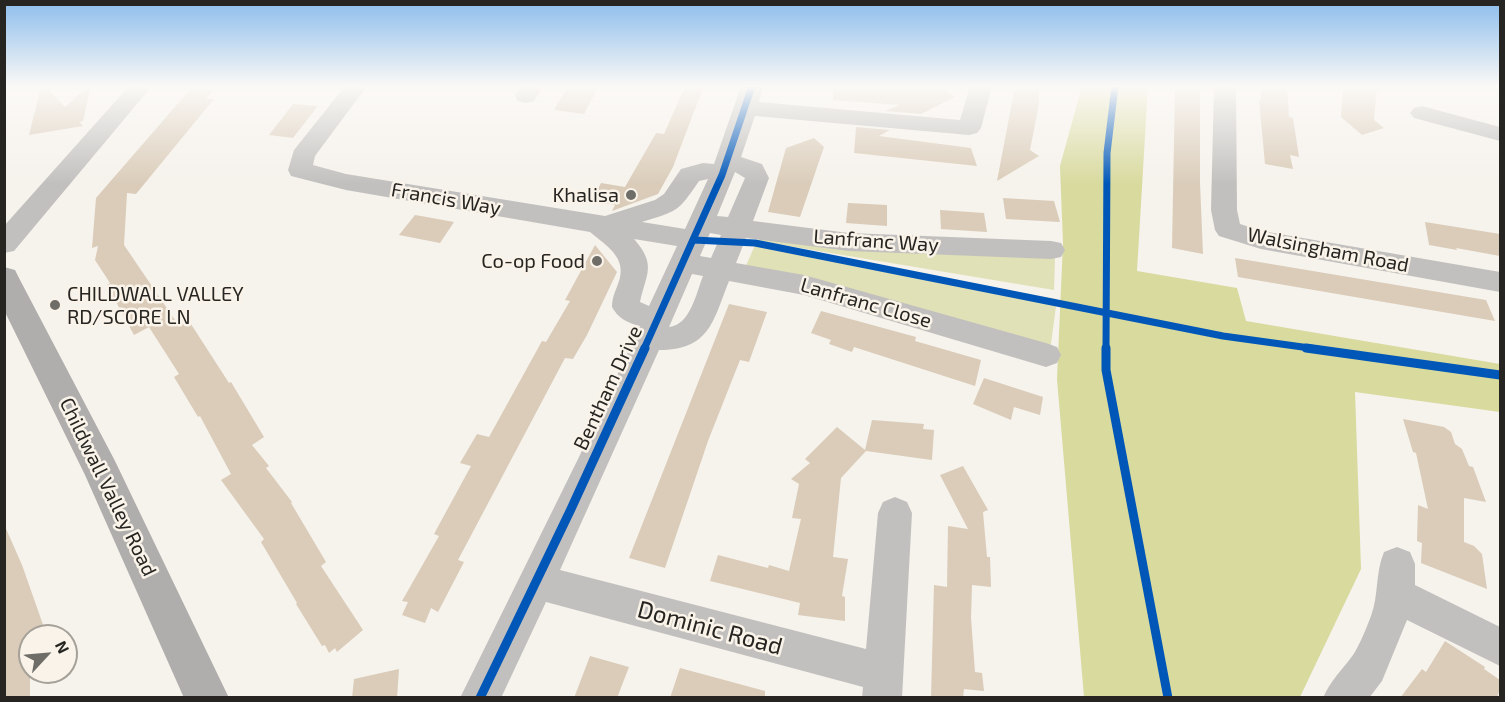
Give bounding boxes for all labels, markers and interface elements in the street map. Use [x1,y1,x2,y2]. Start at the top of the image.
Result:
street label: Francis Way [389,178,503,220]
place label: Khalisa [553,183,619,207]
marker: Khalisa [624,188,638,202]
street label: Walsingham Road [1245,223,1411,277]
street label: Lanfranc Way [813,225,939,257]
place label: Co-op Food [481,249,585,273]
marker: Co-op Food [590,254,604,268]
street label: Lanfranc Close [798,273,934,333]
place label: CHILDWALL VALLEY RD/SCORE LN [67,282,244,329]
marker: CHILDWALL VALLEY RD/SCORE LN [48,298,62,312]
street label: Bentham Drive [569,322,647,454]
street label: Childwall Valley Road [54,394,162,580]
street label: Dominic Road [634,595,786,661]
north arrow [18,624,78,684]
text: N [52,637,74,656]

